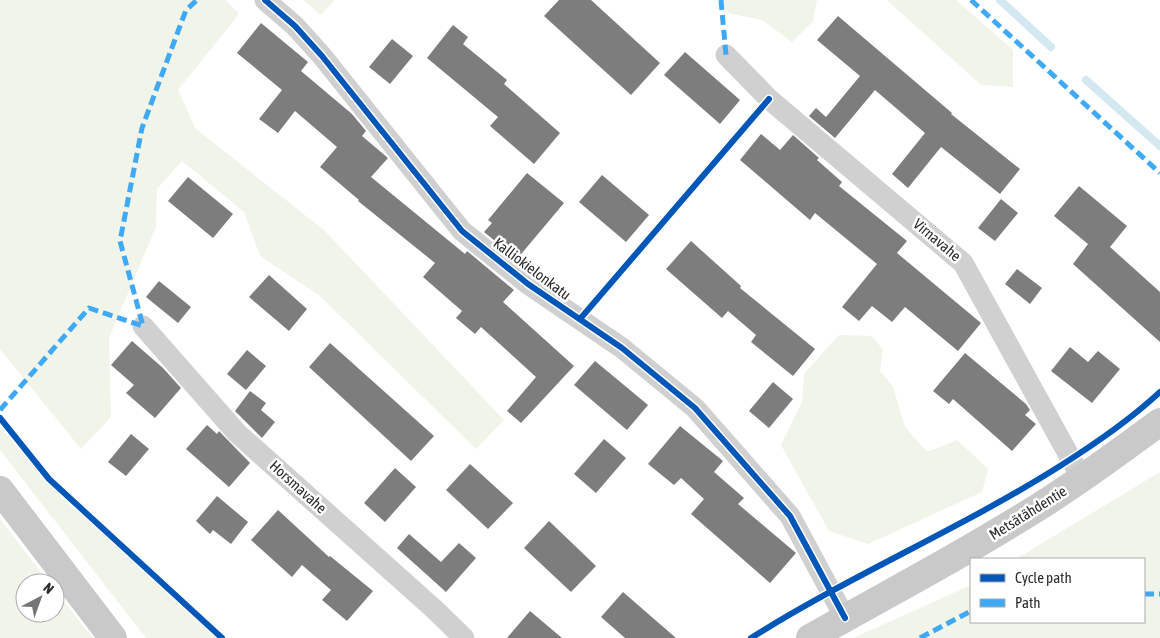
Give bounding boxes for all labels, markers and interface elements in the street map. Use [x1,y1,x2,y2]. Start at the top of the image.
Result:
street label: Virnavahe [910,215,965,264]
street label: Kalliokielonkatu [490,234,574,303]
street label: Horsmavahe [267,457,330,517]
street label: Metsätähdentie [986,482,1070,543]
legend [970,558,1145,623]
text: Cycle path [1015,569,1072,586]
north arrow [15,573,65,623]
text: N [40,579,57,597]
text: Path [1015,594,1041,611]

